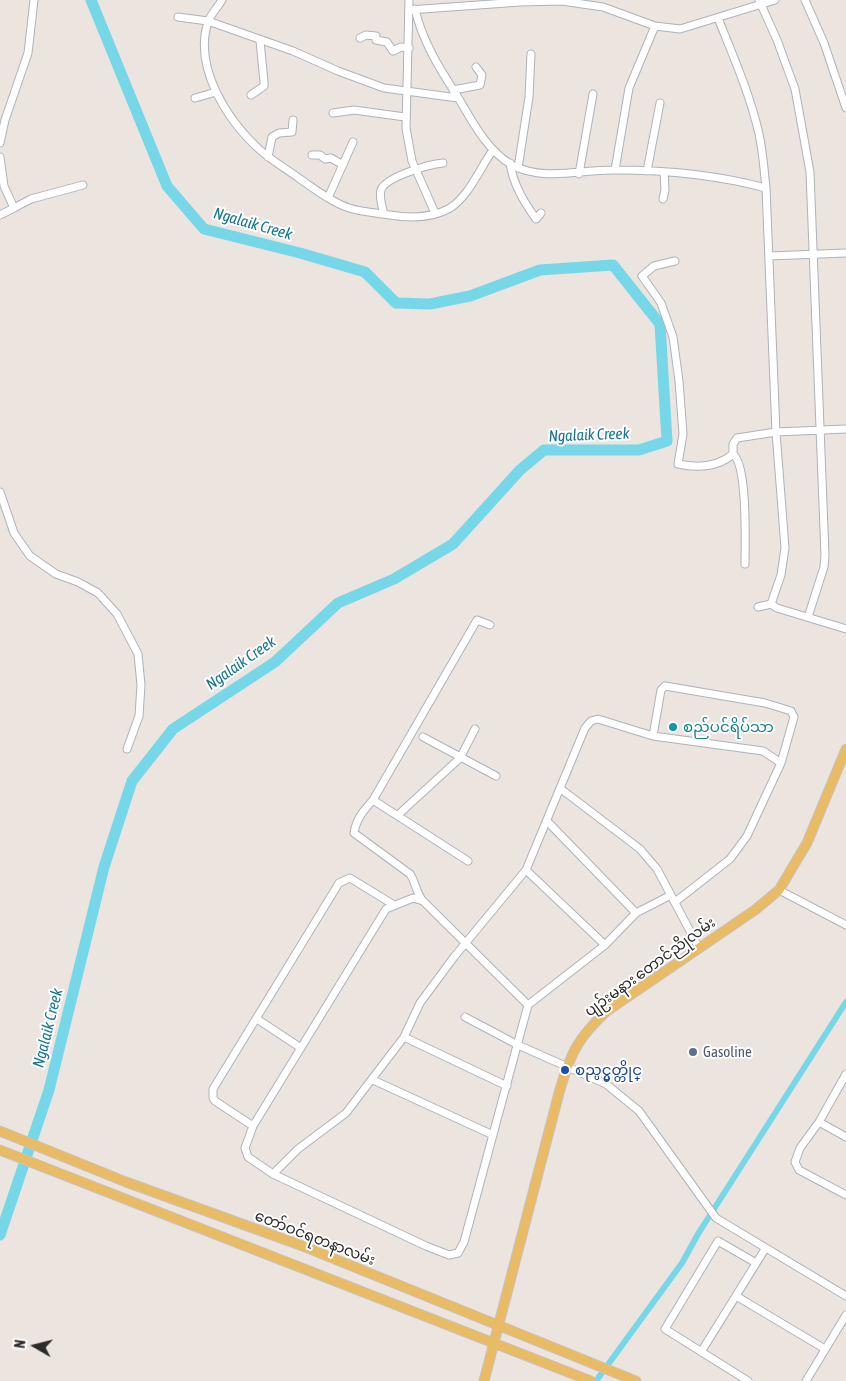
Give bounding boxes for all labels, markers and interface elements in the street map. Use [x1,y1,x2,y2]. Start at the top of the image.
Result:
water label: Ngalaik Creek [211,204,295,244]
water label: Ngalaik Creek [548,424,630,446]
water label: Ngalaik Creek [202,632,280,694]
place label: စည်ပင်ရိပ်သာ [683,718,774,736]
marker: စည်ပင်ရိပ်သာ [667,721,679,733]
street label: ပျဉ်းမနား တောင်ညိုလမ်း [581,913,719,1021]
water label: Ngalaik Creek [29,986,67,1070]
place label: Gasoline [703,1043,752,1061]
marker: Gasoline [687,1046,699,1058]
place label: စည္ပင္မွတ္တိုင္ [575,1061,642,1079]
marker: စည္ပင္မွတ္တိုင္ [559,1064,571,1076]
street label: တော်ဝင်ရတနာလမ်း [252,1207,378,1269]
north arrow [10,1321,60,1371]
text: N [12,1339,29,1349]

